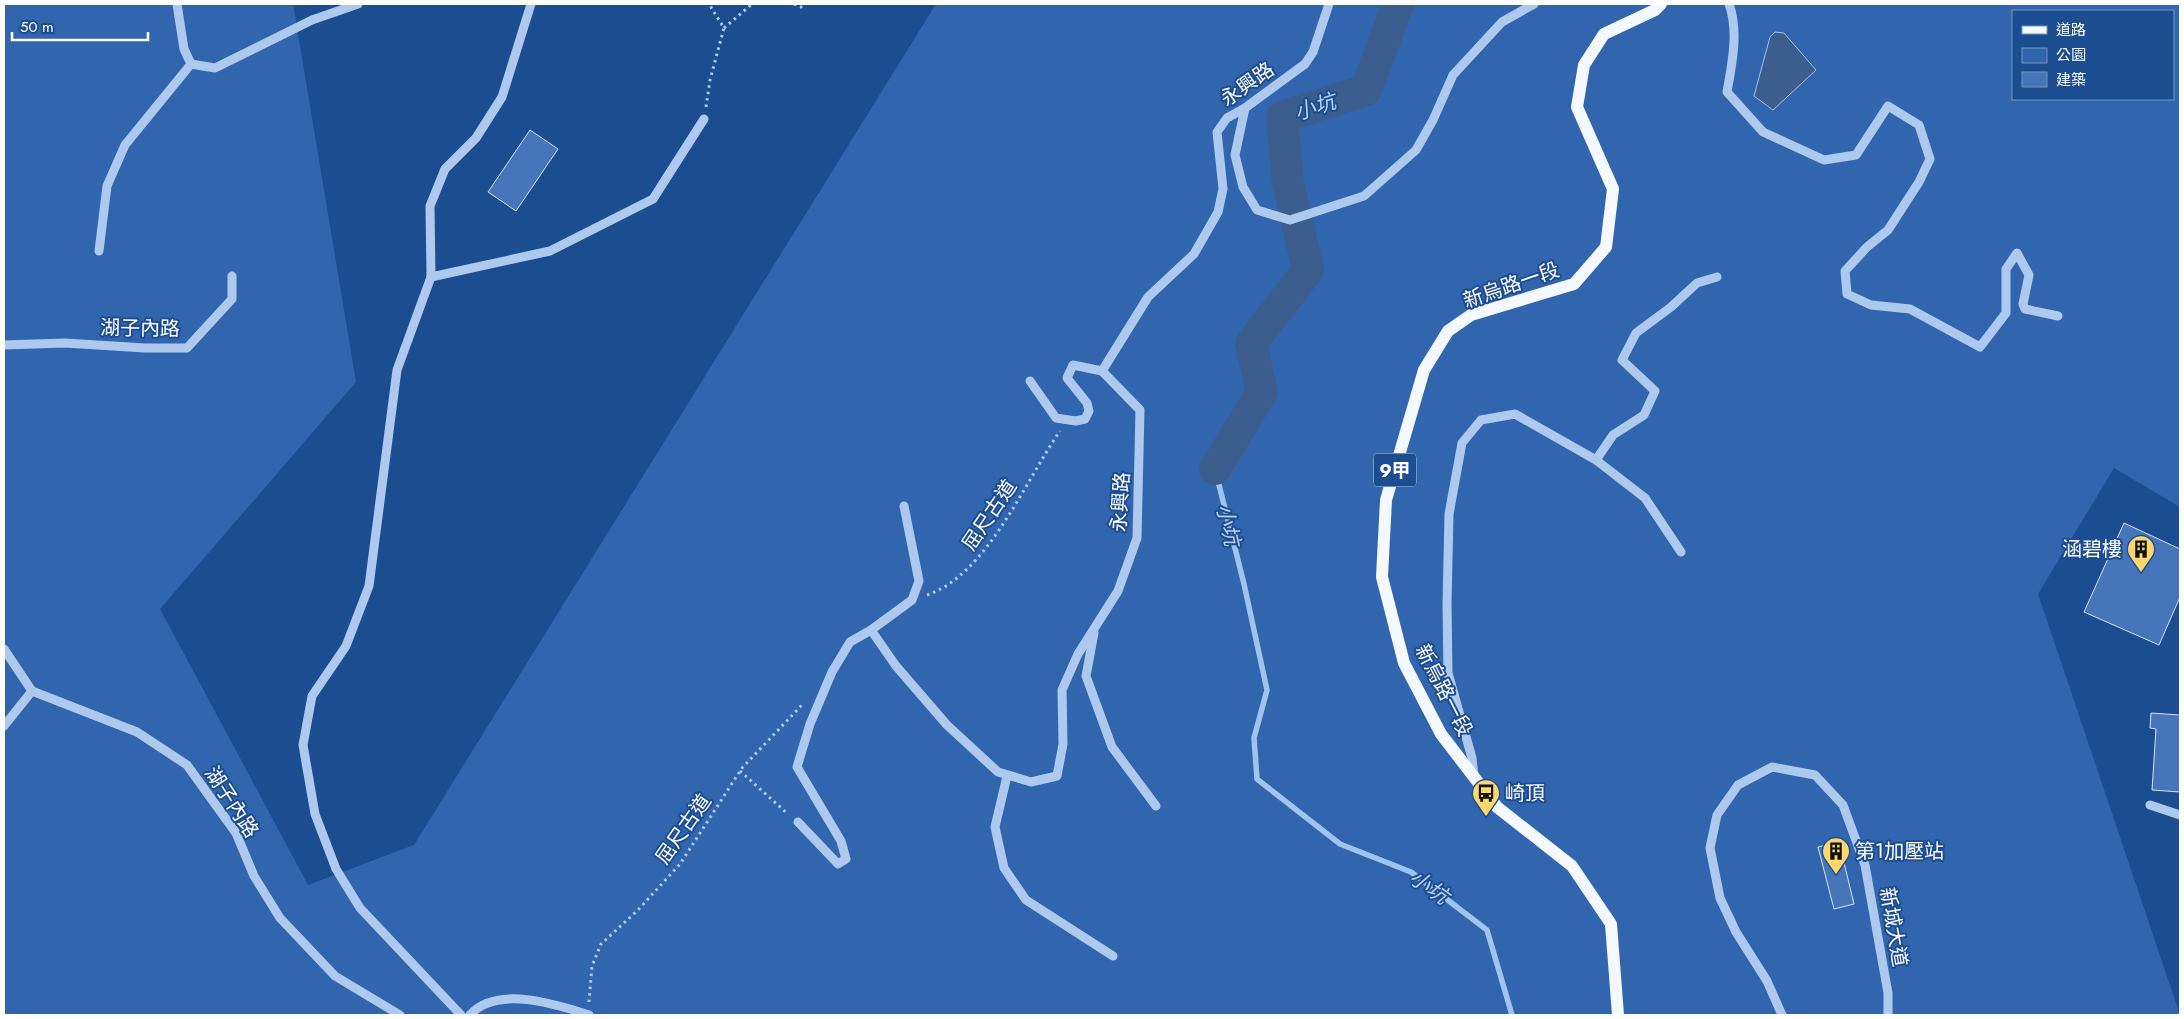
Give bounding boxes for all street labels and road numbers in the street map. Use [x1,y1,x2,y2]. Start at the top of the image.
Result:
street label: 永興路 [1214,55,1280,113]
street label: 新烏路一段 [1459,255,1563,315]
street label: 湖子內路 [100,313,180,344]
road number: 9甲 [1374,454,1416,486]
street label: 永興路 [1104,471,1137,533]
street label: 屈尺古道 [955,474,1024,557]
street label: 新烏路一段 [1408,639,1479,741]
street label: 湖子內路 [198,761,266,844]
street label: 屈尺古道 [649,788,718,870]
street label: 新城大道 [1872,885,1915,969]

